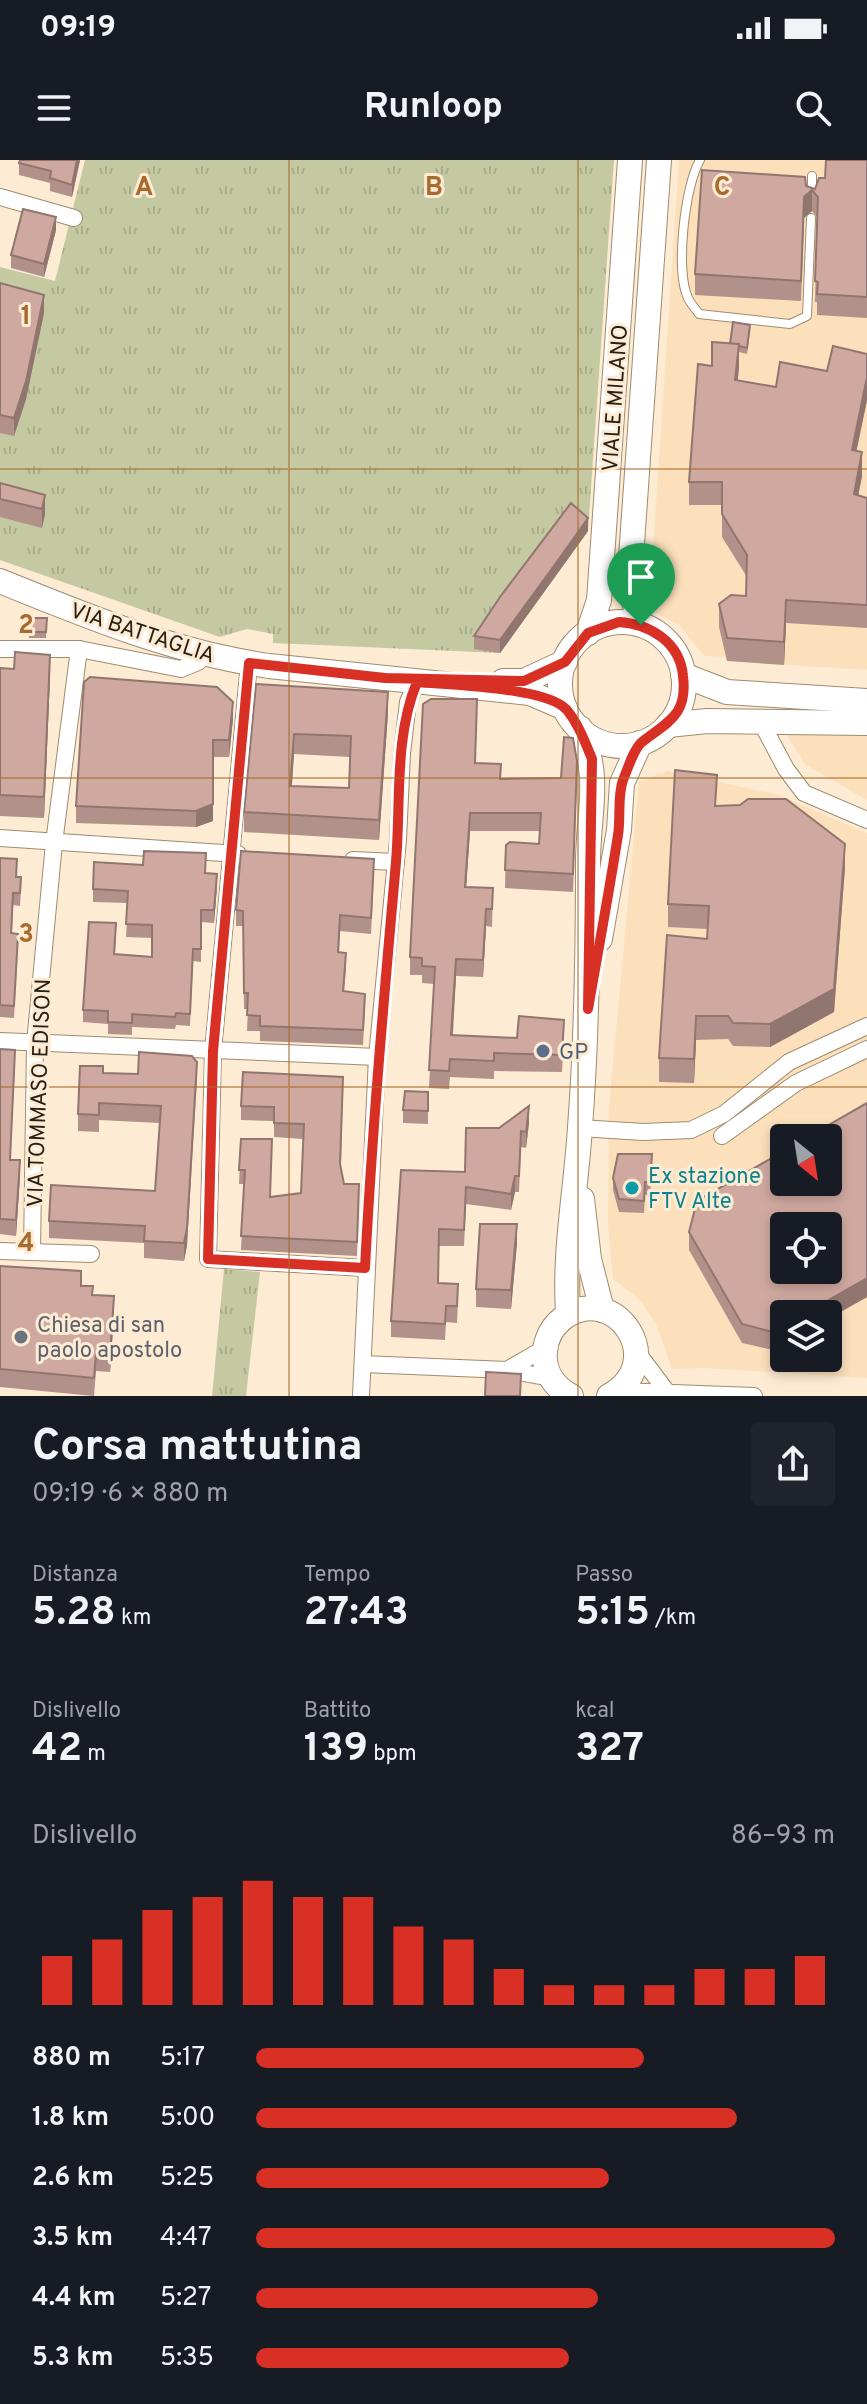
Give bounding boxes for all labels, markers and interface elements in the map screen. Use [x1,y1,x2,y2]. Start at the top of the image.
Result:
text: 09:19 [40,10,116,47]
text: Runloop [364,85,503,131]
icon: menu [32,86,76,130]
icon: search [791,86,835,130]
text: A [135,172,153,205]
text: B [425,172,443,205]
text: C [714,172,730,205]
text: 1 [21,301,31,334]
street label: VIALE MILANO [598,324,635,473]
pin [607,543,675,625]
icon: arrive [619,555,663,599]
street label: VIA BATTAGLIA [66,598,218,671]
text: 2 [18,610,34,643]
text: 3 [18,919,34,952]
street label: VIA TOMMASO EDISON [23,978,58,1208]
place label: GP [559,1040,588,1067]
marker: GP [534,1042,552,1060]
north arrow [770,1124,842,1196]
map controls [770,1124,842,1372]
place label: Ex stazione FTV Alte [648,1164,761,1216]
marker: Ex stazione FTV Alte [623,1179,641,1197]
button: locate [770,1212,842,1284]
text: 4 [18,1228,34,1261]
button: layers [770,1300,842,1372]
place label: Chiesa di san paolo apostolo [37,1313,182,1365]
marker: Chiesa di san paolo apostolo [12,1328,30,1346]
text: Corsa mattutina [32,1420,363,1476]
button: share [751,1422,835,1506]
text: 09:19 · 6 × 880 m [32,1478,228,1511]
text: Distanza [32,1562,118,1589]
text: Tempo [304,1562,371,1589]
text: Passo [575,1562,633,1589]
text: 5.28 [32,1589,116,1639]
text: 27:43 [304,1589,409,1639]
text: 5:15 [575,1589,650,1639]
text: km [116,1605,151,1632]
text: /km [650,1605,696,1632]
text: Dislivello [32,1698,121,1725]
text: Battito [304,1698,371,1725]
text: kcal [575,1698,614,1725]
text: 42 [32,1725,82,1775]
text: 139 [304,1725,368,1775]
text: 327 [575,1725,644,1775]
text: m [82,1741,106,1768]
text: bpm [368,1741,417,1768]
text: Dislivello [32,1820,137,1853]
text: 86–93 m [731,1820,835,1853]
text: 880 m [32,2042,111,2075]
text: 5:17 [160,2042,205,2075]
text: 1.8 km [32,2102,109,2135]
text: 5:00 [160,2102,215,2135]
text: 2.6 km [32,2162,114,2195]
text: 5:25 [160,2162,214,2195]
text: 3.5 km [32,2222,113,2255]
text: 4:47 [160,2222,211,2255]
text: 4.4 km [32,2282,116,2315]
text: 5:27 [160,2282,211,2315]
text: 5.3 km [32,2342,114,2375]
text: 5:35 [160,2342,214,2375]

